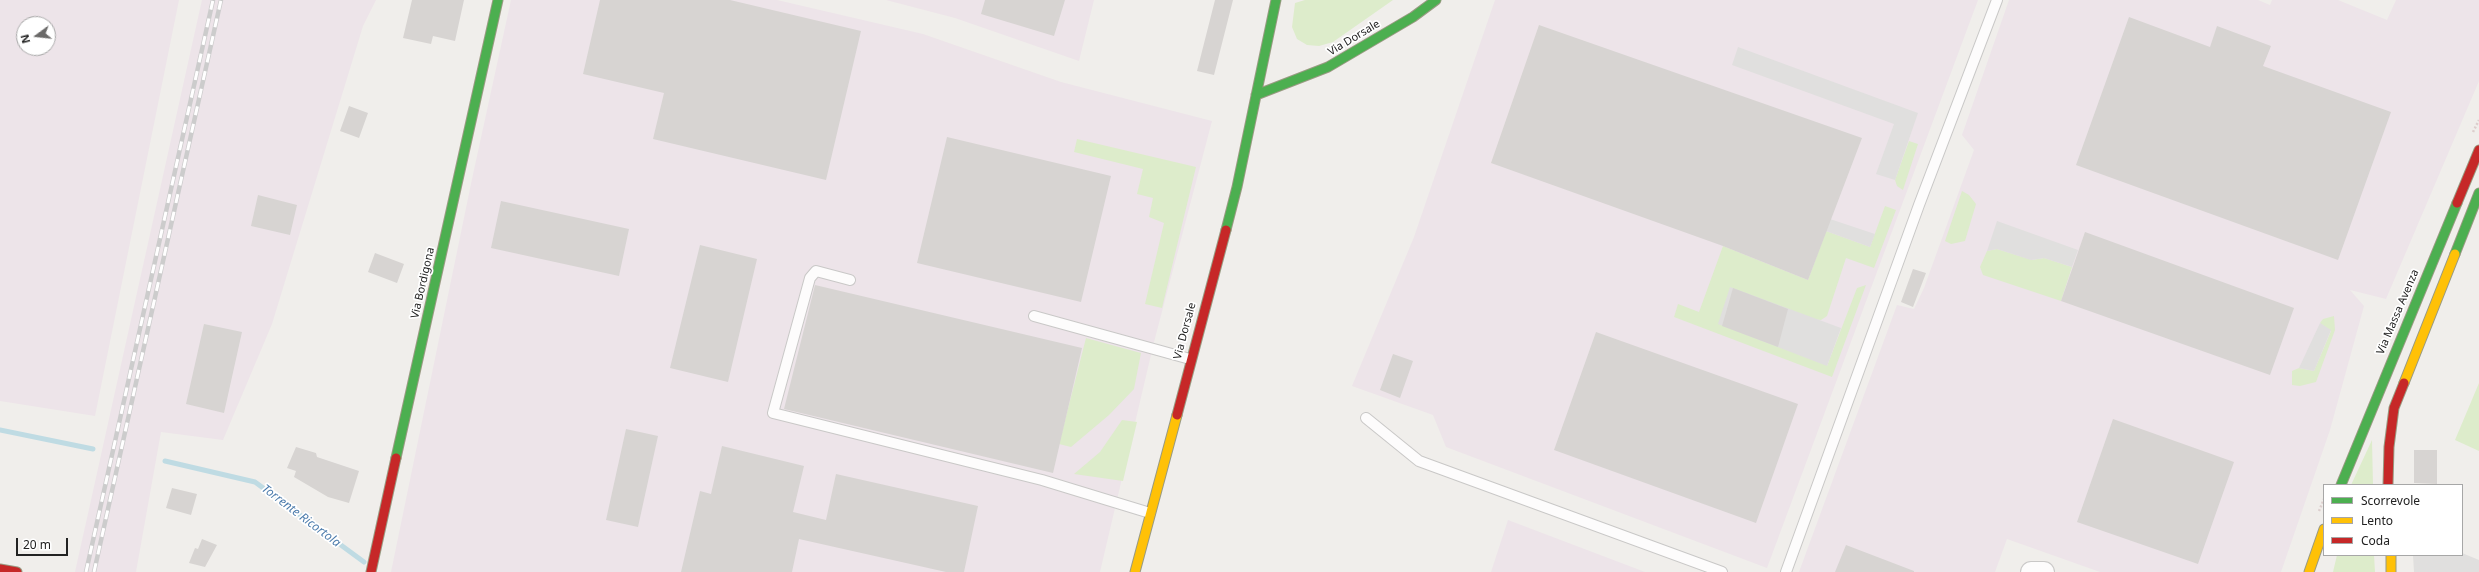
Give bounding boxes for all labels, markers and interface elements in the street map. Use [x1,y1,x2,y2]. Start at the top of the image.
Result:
north arrow [16,16,56,56]
street label: Via Dorsale [1326,17,1382,59]
text: N [16,33,33,45]
street label: Via Bordigona [408,246,438,320]
street label: Via Massa Avenza [2374,267,2422,357]
street label: Via Dorsale [1171,301,1199,361]
water label: Torrente Ricortola [259,482,343,550]
legend [2323,484,2463,556]
text: Scorrevole [2361,492,2420,509]
text: Lento [2361,512,2393,529]
scale bar [18,530,70,556]
text: Coda [2361,532,2390,549]
text: 20 m [23,536,51,553]

